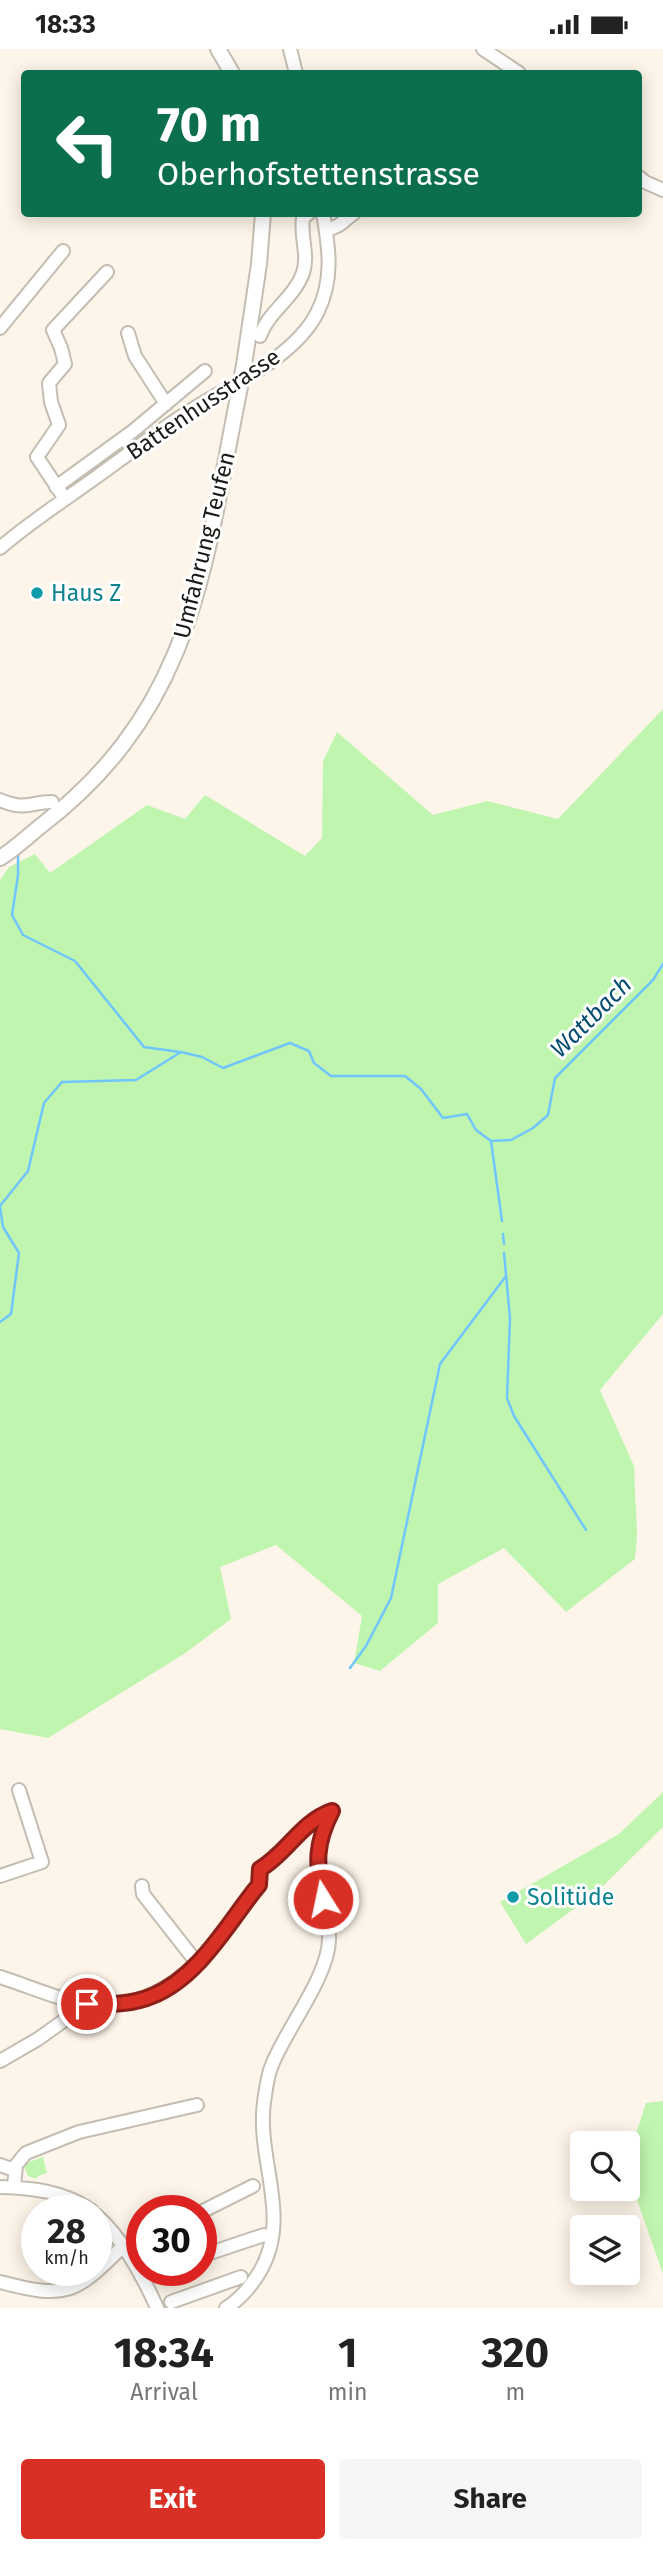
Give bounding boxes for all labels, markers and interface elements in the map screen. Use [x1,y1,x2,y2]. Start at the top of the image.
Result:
text: 18:33 [35,9,96,40]
text: 70 m [157,95,261,154]
icon: left [42,98,133,189]
text: Oberhofstettenstrasse [157,155,480,193]
street label: Battenhusstrasse [121,342,285,466]
street label: Umfahrung Teufen [167,448,241,642]
place label: Haus Z [51,579,121,607]
marker: Haus Z [29,585,45,601]
water label: Wattbach [545,971,637,1063]
position arrow [286,1862,360,1936]
place label: Solitüde [527,1883,614,1911]
marker: Solitüde [505,1889,521,1905]
pin [57,1974,117,2034]
icon: arrive [68,1985,106,2023]
map controls [570,2131,640,2285]
button: search [570,2131,640,2201]
speed limit sign: 30 [126,2195,217,2286]
text: 28 [47,2210,86,2252]
button: layers [570,2215,640,2285]
text: km/h [44,2247,89,2269]
text: 18:34 [114,2328,214,2378]
text: 1 [338,2328,357,2378]
text: 320 [481,2328,549,2378]
text: Arrival [130,2378,198,2406]
text: min [328,2378,368,2406]
text: m [505,2378,525,2406]
button: Exit [21,2459,325,2539]
button: Share [339,2459,642,2539]

